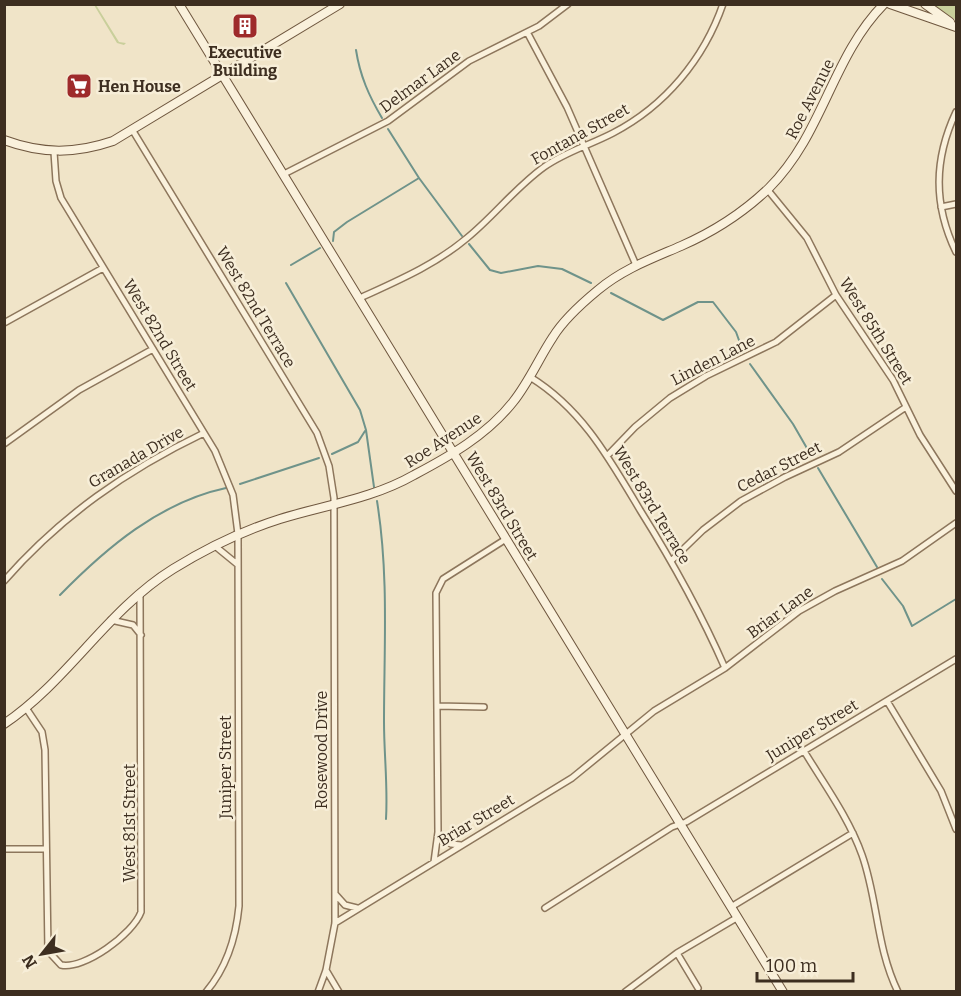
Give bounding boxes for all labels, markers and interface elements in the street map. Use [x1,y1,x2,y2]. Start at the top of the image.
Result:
building icon: Executive Building [230,11,260,41]
place label: Executive Building [208,43,282,80]
street label: Delmar Lane [376,45,464,117]
street label: Roe Avenue [782,56,838,142]
supermarket icon: Hen House [64,71,94,101]
place label: Hen House [98,77,181,96]
street label: Fontana Street [528,99,633,169]
street label: West 82nd Terrace [212,243,300,371]
street label: West 85th Street [835,274,917,388]
street label: West 82nd Street [119,276,201,394]
street label: Linden Lane [668,331,758,389]
street label: Roe Avenue [401,408,485,472]
street label: Granada Drive [85,422,187,492]
street label: Cedar Street [734,438,825,496]
street label: West 83rd Terrace [609,443,695,567]
street label: West 83rd Street [462,448,542,564]
street label: Briar Lane [743,582,817,642]
street label: Rosewood Drive [312,691,331,809]
street label: Juniper Street [762,695,861,765]
street label: Juniper Street [216,715,235,820]
street label: West 81st Street [120,764,139,882]
street label: Briar Street [434,790,518,850]
north arrow [12,924,72,984]
scale bar [757,945,853,983]
text: N [18,951,41,972]
text: 100 m [766,955,817,977]

